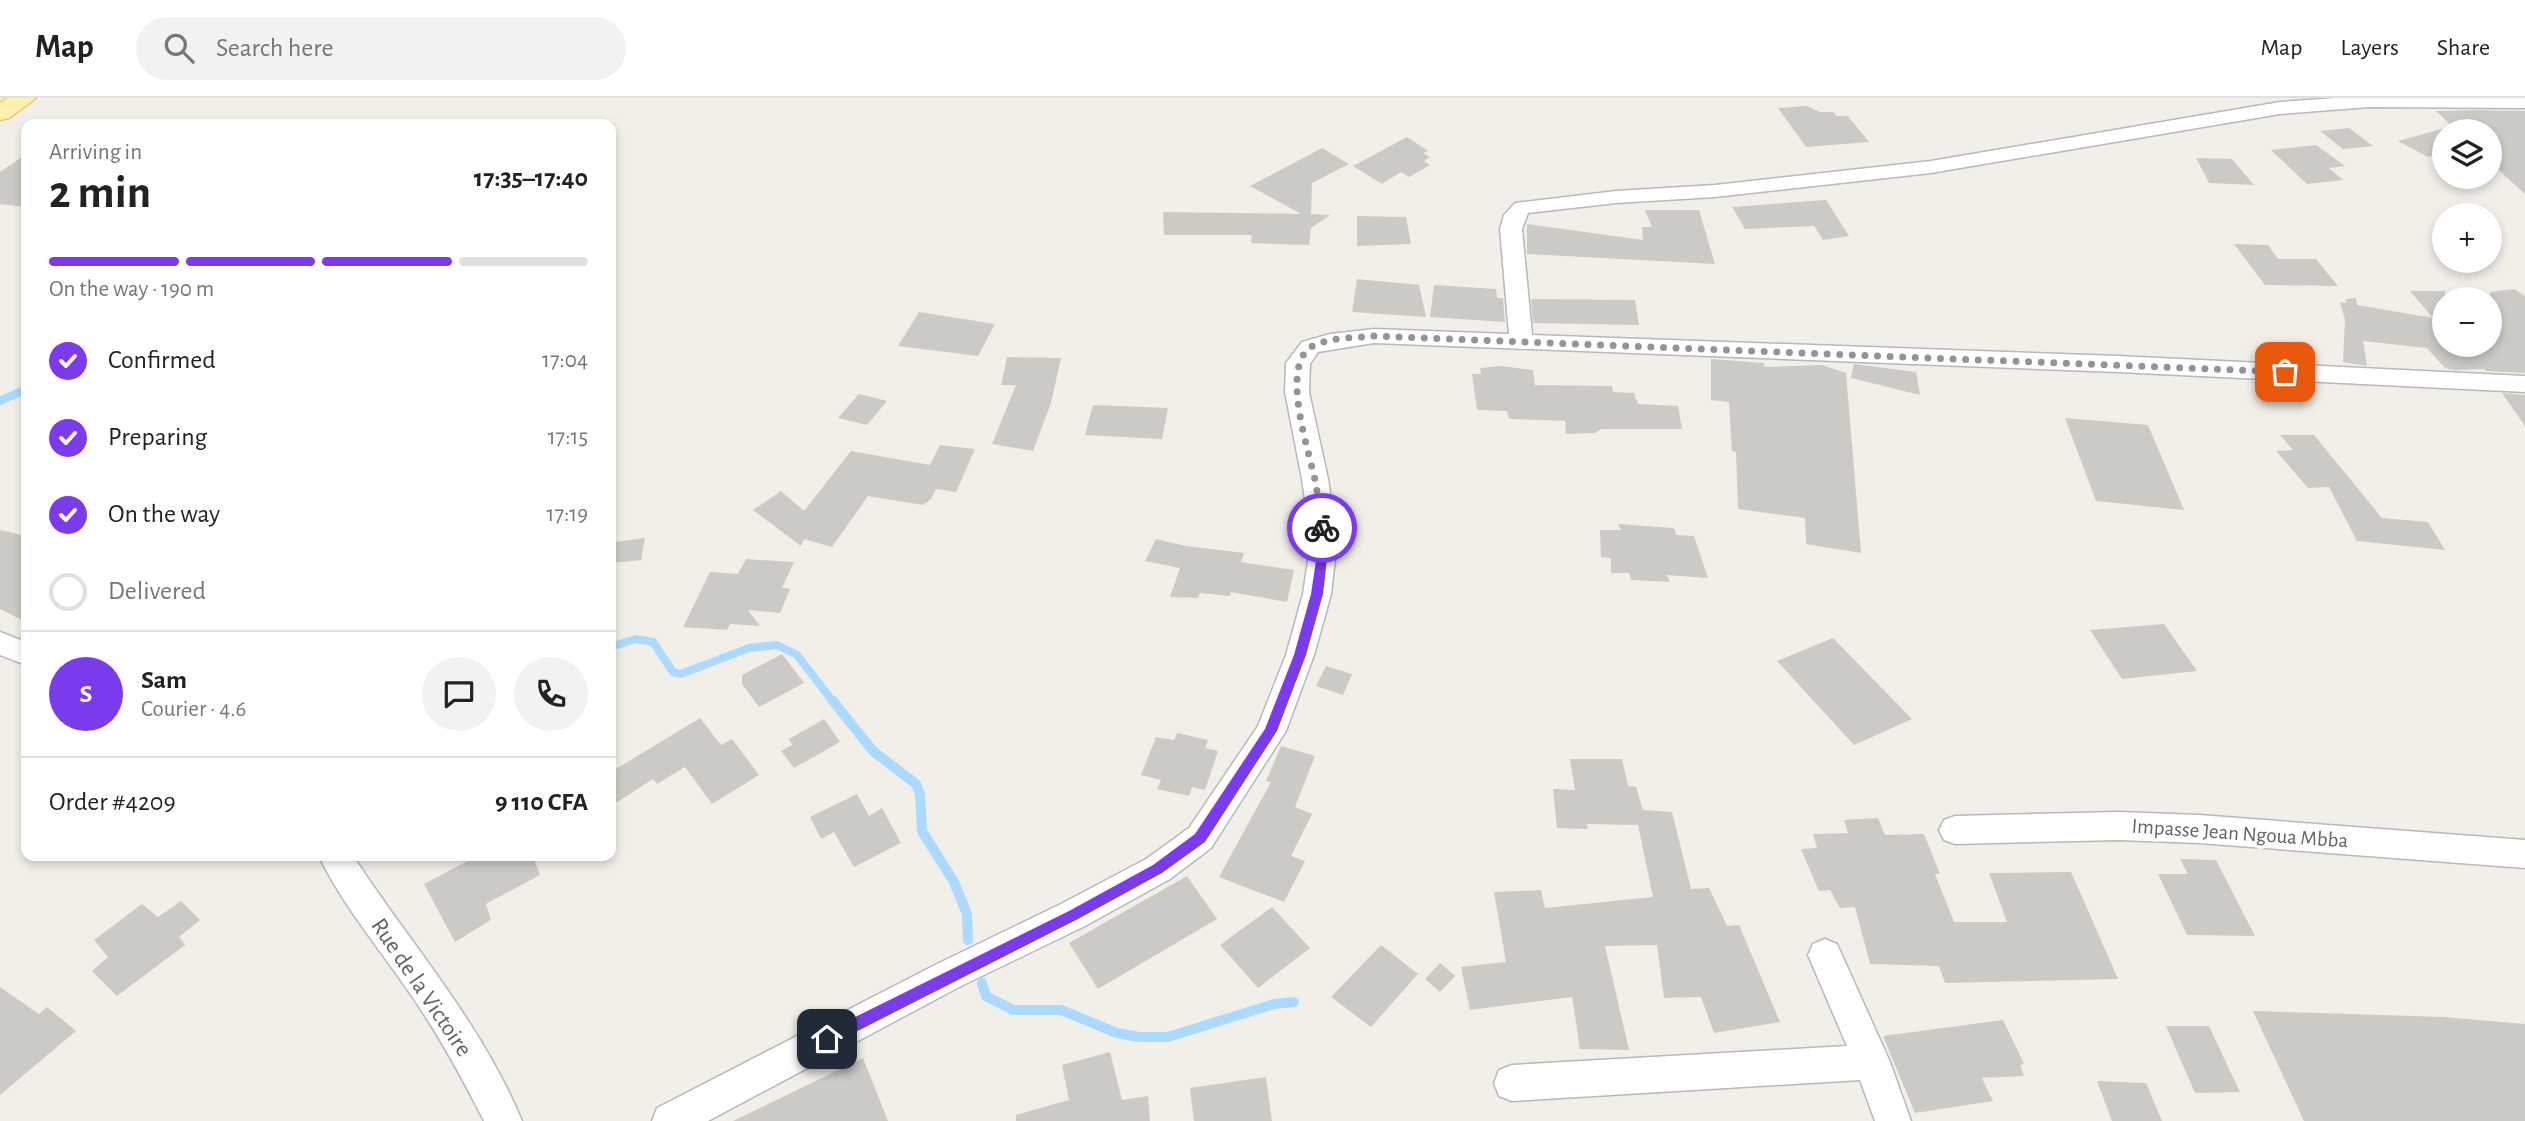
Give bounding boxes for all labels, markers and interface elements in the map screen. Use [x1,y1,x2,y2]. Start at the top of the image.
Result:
search box [136,17,626,80]
icon: search [160,29,198,67]
text: Map [35,31,94,64]
text: Search here [216,35,334,61]
text: Map [2260,36,2302,60]
text: Layers [2340,36,2399,60]
text: Share [2437,36,2490,60]
map controls [2432,119,2502,357]
button: layers [2432,119,2502,189]
text: Arriving in [49,141,142,164]
text: 17:35–17:40 [474,165,588,191]
text: 2 min [49,170,151,216]
button: + [2432,203,2502,273]
text: On the way · 190 m [49,278,214,301]
button: − [2432,287,2502,357]
icon: check [49,342,87,380]
pin [2255,342,2315,402]
text: Confirmed [108,347,216,373]
text: 17:04 [542,349,588,372]
icon: bag [2266,353,2304,391]
icon: check [49,419,87,457]
text: Preparing [108,424,207,450]
text: 17:15 [548,426,588,449]
courier [1287,493,1357,563]
icon: check [49,496,87,534]
text: On the way [108,501,220,527]
text: 17:19 [547,503,588,526]
icon: bike [1303,509,1341,547]
text: Delivered [108,578,206,604]
button: chat [422,657,496,731]
button: phone [514,657,588,731]
text: Sam [141,667,187,693]
text: S [80,681,92,707]
text: Courier · 4.6 [141,698,246,721]
text: Order #4209 [49,789,176,815]
text: 9 110 CFA [495,789,588,815]
street label: Impasse Jean Ngoua Mbba [2131,815,2349,852]
street label: Rue de la Victoire [366,914,476,1061]
pin [797,1009,857,1069]
icon: home [808,1020,846,1058]

